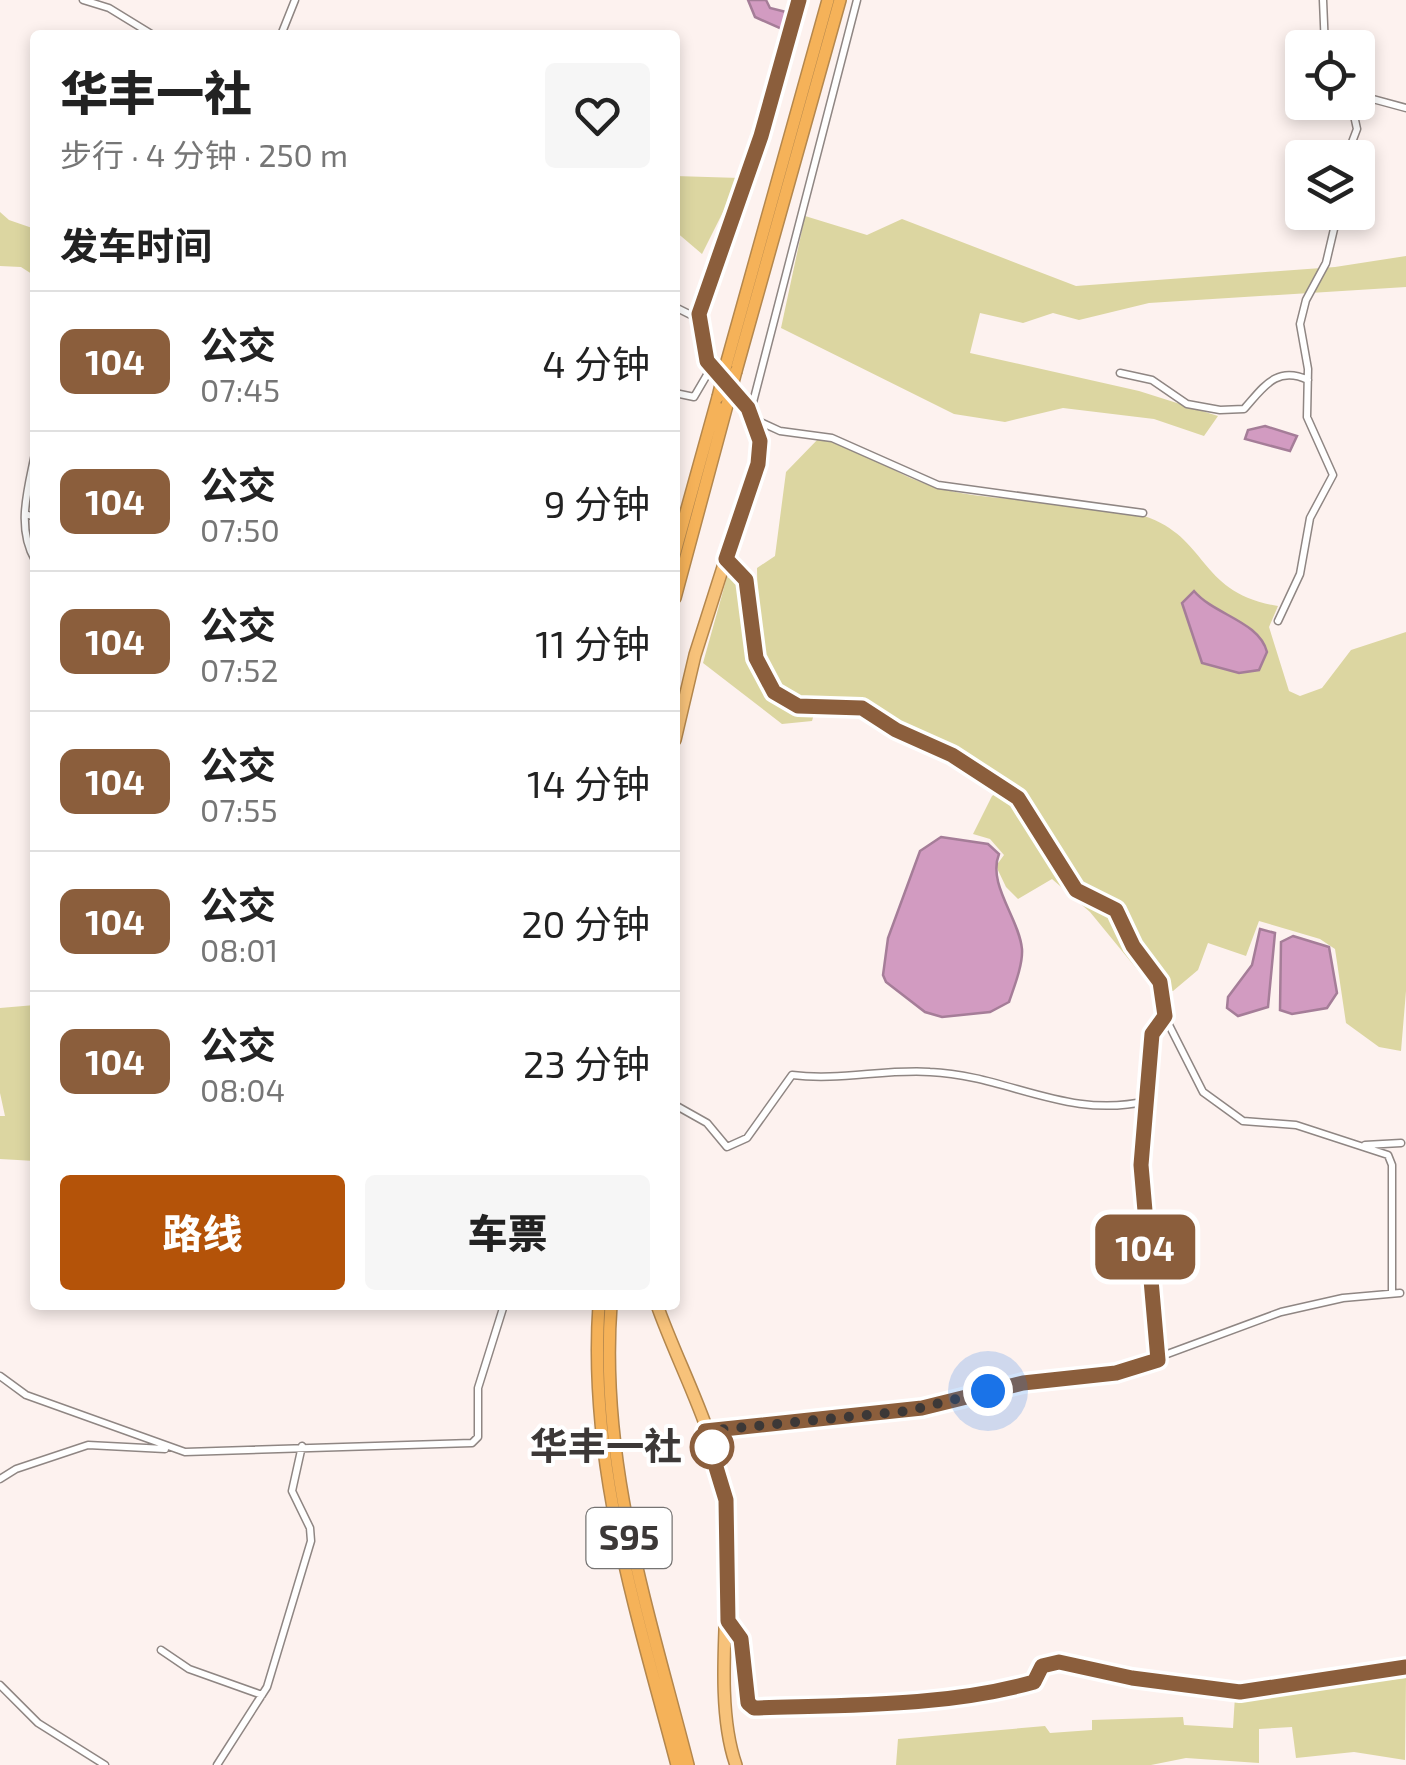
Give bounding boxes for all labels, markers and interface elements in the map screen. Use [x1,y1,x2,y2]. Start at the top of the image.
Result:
map controls [1285,30,1375,230]
button: locate [1285,30,1375,120]
text: 华丰一社 [60,63,252,121]
button: heart [545,63,650,168]
text: 步行 · 4 分钟 · 250 m [60,135,348,173]
button: layers [1285,140,1375,230]
text: 发车时间 [60,222,212,268]
text: 公交 [200,321,276,367]
text: 104 [85,340,145,382]
text: 4 分钟 [542,340,650,386]
text: 07:45 [200,370,280,408]
text: 公交 [200,461,276,507]
text: 104 [85,480,145,522]
text: 9 分钟 [544,480,650,526]
text: 07:50 [200,510,280,548]
text: 公交 [200,601,276,647]
text: 104 [85,620,145,662]
text: 11 分钟 [535,620,650,666]
text: 07:52 [200,650,278,688]
text: 公交 [200,741,276,787]
text: 104 [85,760,145,802]
text: 14 分钟 [527,760,650,806]
text: 07:55 [200,790,278,828]
text: 公交 [200,881,276,927]
text: 104 [85,900,145,942]
text: 20 分钟 [521,900,650,946]
text: 08:01 [200,930,278,968]
text: 公交 [200,1021,276,1067]
text: 104 [85,1040,145,1082]
text: 23 分钟 [523,1040,650,1086]
text: 08:04 [200,1070,285,1108]
button: 路线 [60,1175,345,1290]
button: 车票 [365,1175,650,1290]
line badge: 104 [1088,1214,1202,1280]
text: 104 [1115,1226,1175,1268]
your location [963,1366,1013,1416]
place label: 华丰一社 [530,1422,682,1468]
marker: 华丰一社 [691,1426,733,1468]
road number: S95 [586,1508,672,1568]

